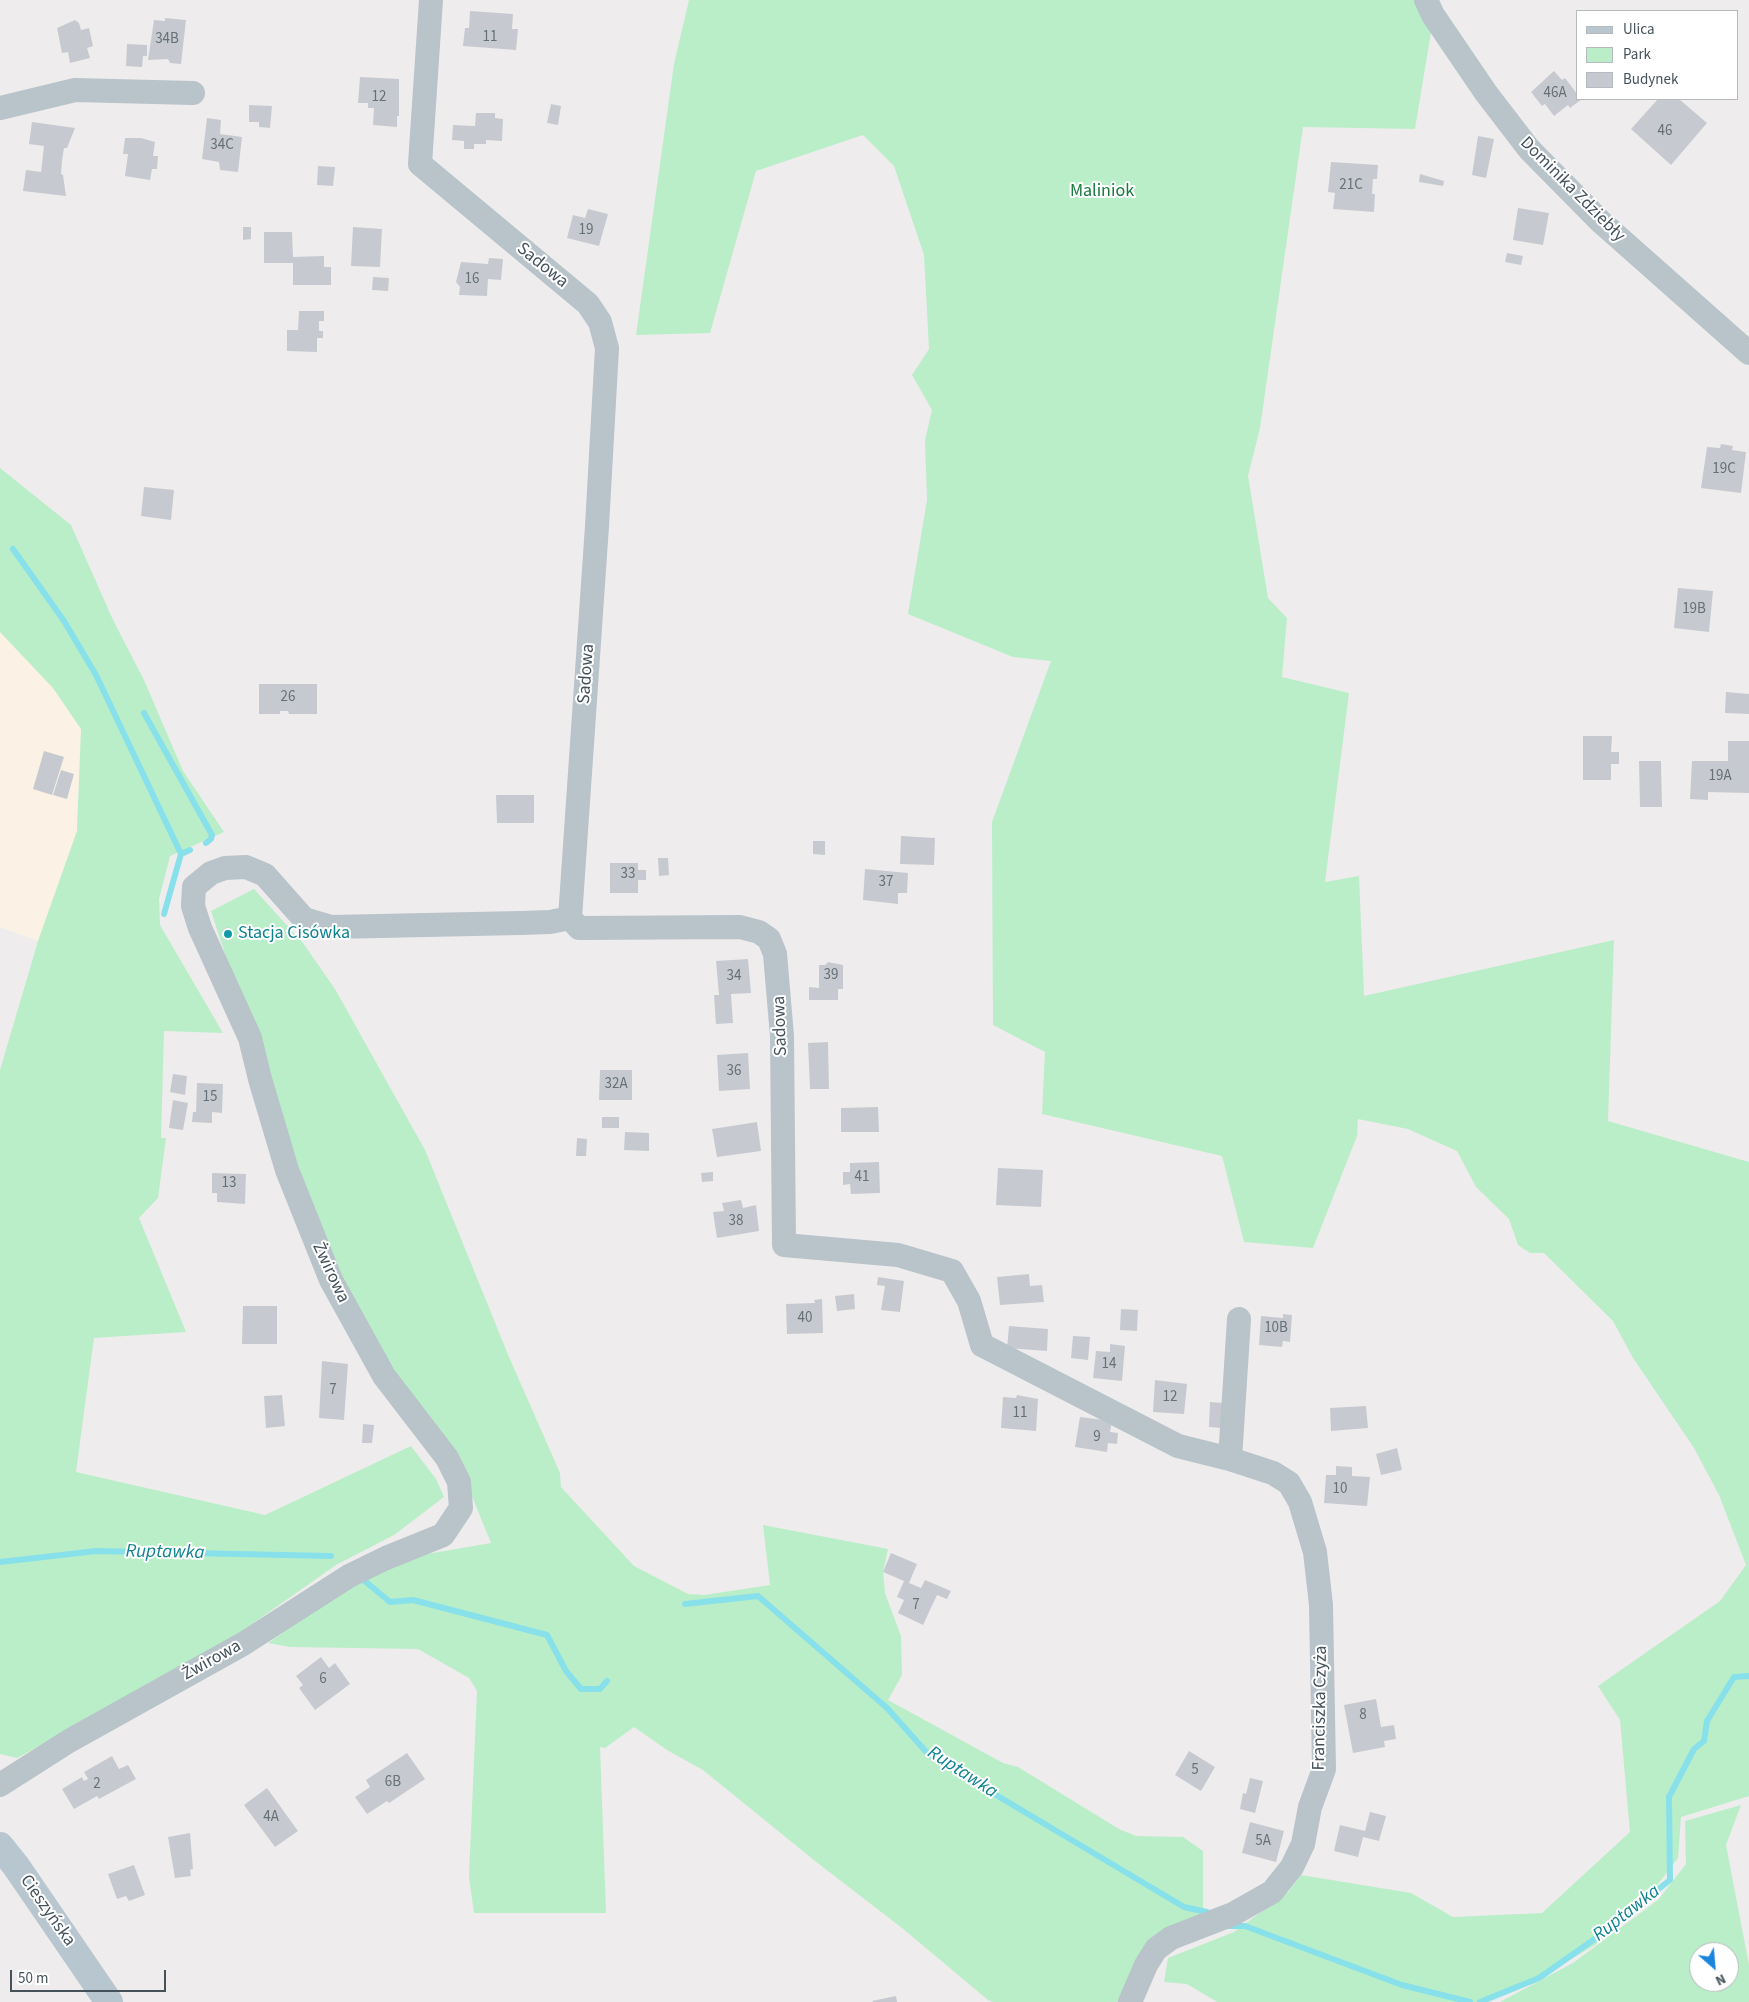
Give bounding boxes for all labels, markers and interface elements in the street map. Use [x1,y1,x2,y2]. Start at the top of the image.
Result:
legend [1576,10,1739,100]
text: Ulica [1623,19,1654,40]
house number: 11 [483,29,497,47]
house number: 34B [155,31,179,49]
text: Park [1623,44,1651,65]
text: Budynek [1623,69,1678,90]
house number: 46A [1543,85,1567,103]
house number: 12 [372,89,386,107]
house number: 46 [1658,123,1672,141]
street label: Dominika Zdziebły [1515,133,1629,247]
house number: 34C [210,137,234,155]
house number: 21C [1339,177,1363,195]
park label: Maliniok [1070,181,1134,203]
house number: 19 [579,222,593,240]
street label: Sadowa [512,239,572,293]
house number: 16 [465,271,479,289]
house number: 19C [1712,461,1736,479]
house number: 19B [1682,601,1706,619]
street label: Sadowa [574,643,600,705]
house number: 26 [281,689,295,707]
house number: 19A [1708,768,1732,786]
house number: 33 [621,866,635,884]
house number: 37 [879,874,893,892]
place label: Stacja Cisówka [238,923,350,945]
marker: Stacja Cisówka [222,928,234,940]
house number: 39 [824,967,838,985]
house number: 34 [727,968,741,986]
street label: Sadowa [769,996,793,1056]
house number: 36 [727,1063,741,1081]
house number: 32A [604,1076,628,1094]
house number: 15 [203,1089,217,1107]
house number: 41 [855,1169,869,1187]
house number: 13 [222,1175,236,1193]
house number: 38 [729,1213,743,1231]
street label: Żwirowa [307,1239,353,1307]
house number: 40 [798,1310,812,1328]
house number: 10B [1264,1320,1288,1338]
house number: 14 [1102,1356,1116,1374]
house number: 7 [329,1382,337,1400]
house number: 12 [1163,1389,1177,1407]
house number: 11 [1013,1405,1027,1423]
house number: 9 [1093,1429,1101,1447]
house number: 10 [1333,1481,1347,1499]
water label: Ruptawka [125,1541,205,1565]
house number: 7 [912,1597,920,1615]
street label: Żwirowa [179,1636,245,1686]
street label: Franciszka Czyża [1309,1645,1333,1771]
house number: 6 [319,1671,327,1689]
house number: 8 [1359,1707,1367,1725]
water label: Ruptawka [923,1742,1001,1804]
house number: 5 [1191,1762,1199,1780]
house number: 6B [385,1774,401,1792]
house number: 2 [93,1776,101,1794]
house number: 4A [263,1809,279,1827]
house number: 5A [1255,1833,1271,1851]
street label: Cieszyńska [15,1871,79,1951]
water label: Ruptawka [1589,1881,1665,1947]
north arrow [1689,1942,1739,1992]
scale bar [12,1960,169,1992]
text: 50 m [18,1968,48,1989]
text: N [1712,1968,1729,1990]

